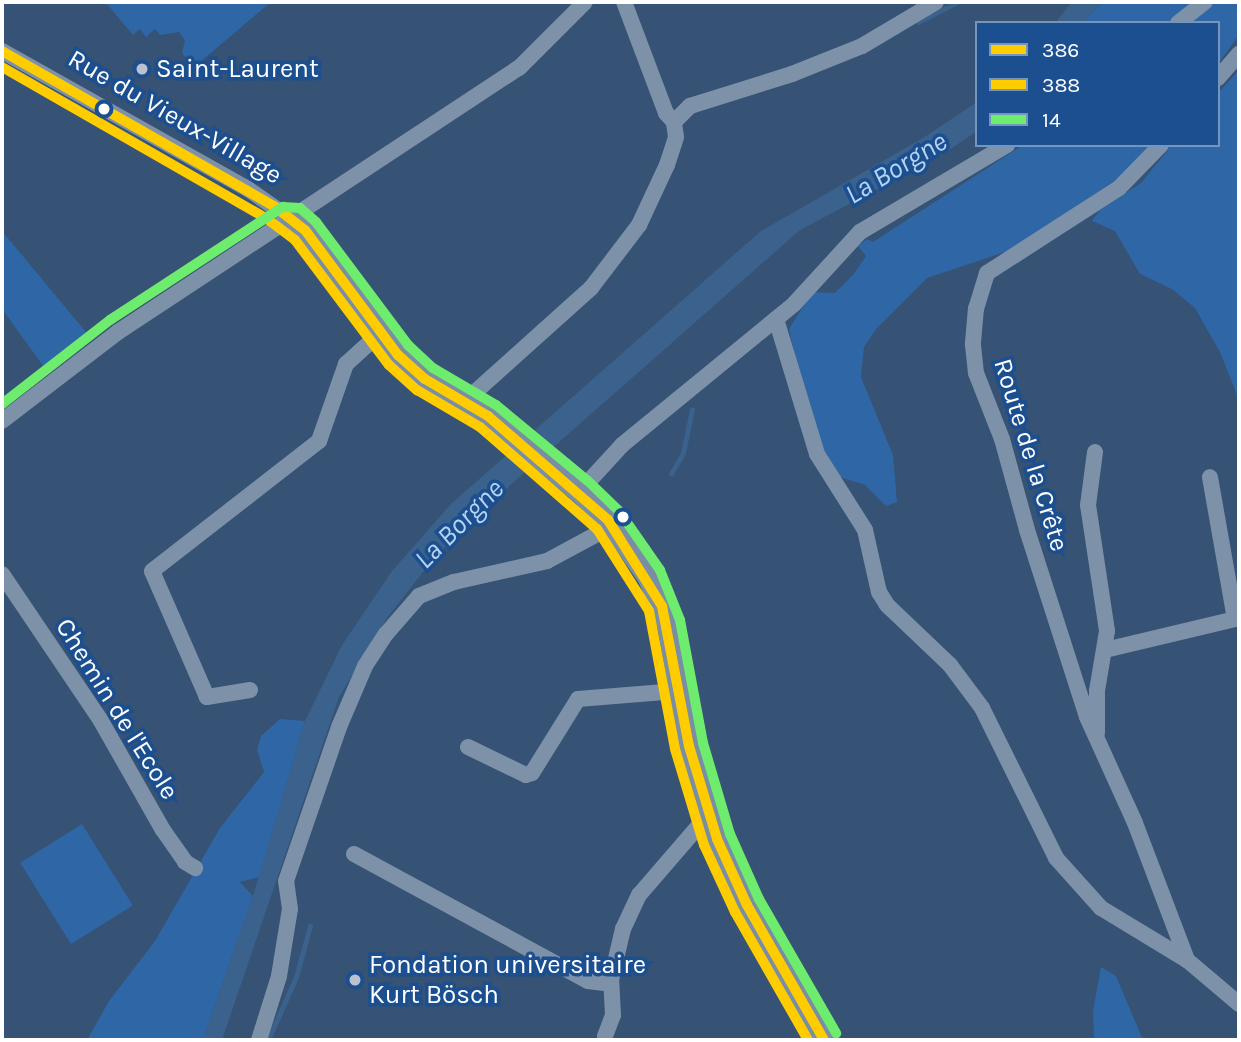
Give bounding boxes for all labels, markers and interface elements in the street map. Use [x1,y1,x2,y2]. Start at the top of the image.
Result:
legend [975,21,1220,147]
text: 386 [1042,38,1079,62]
street label: Rue du Vieux-Village [63,43,287,191]
place label: Saint-Laurent [156,53,319,85]
marker: Saint-Laurent [134,61,150,77]
text: 388 [1042,73,1080,97]
unlabelled marker [97,102,111,116]
text: 14 [1042,108,1061,132]
water label: La Borgne [839,125,953,211]
street label: Route de la Crête [987,355,1075,555]
water label: La Borgne [407,472,511,576]
unlabelled marker [616,510,630,524]
street label: Chemin de l'Ecole [49,613,185,805]
place label: Fondation universitaire Kurt Bösch [369,949,646,1010]
marker: Fondation universitaire Kurt Bösch [347,972,363,988]

